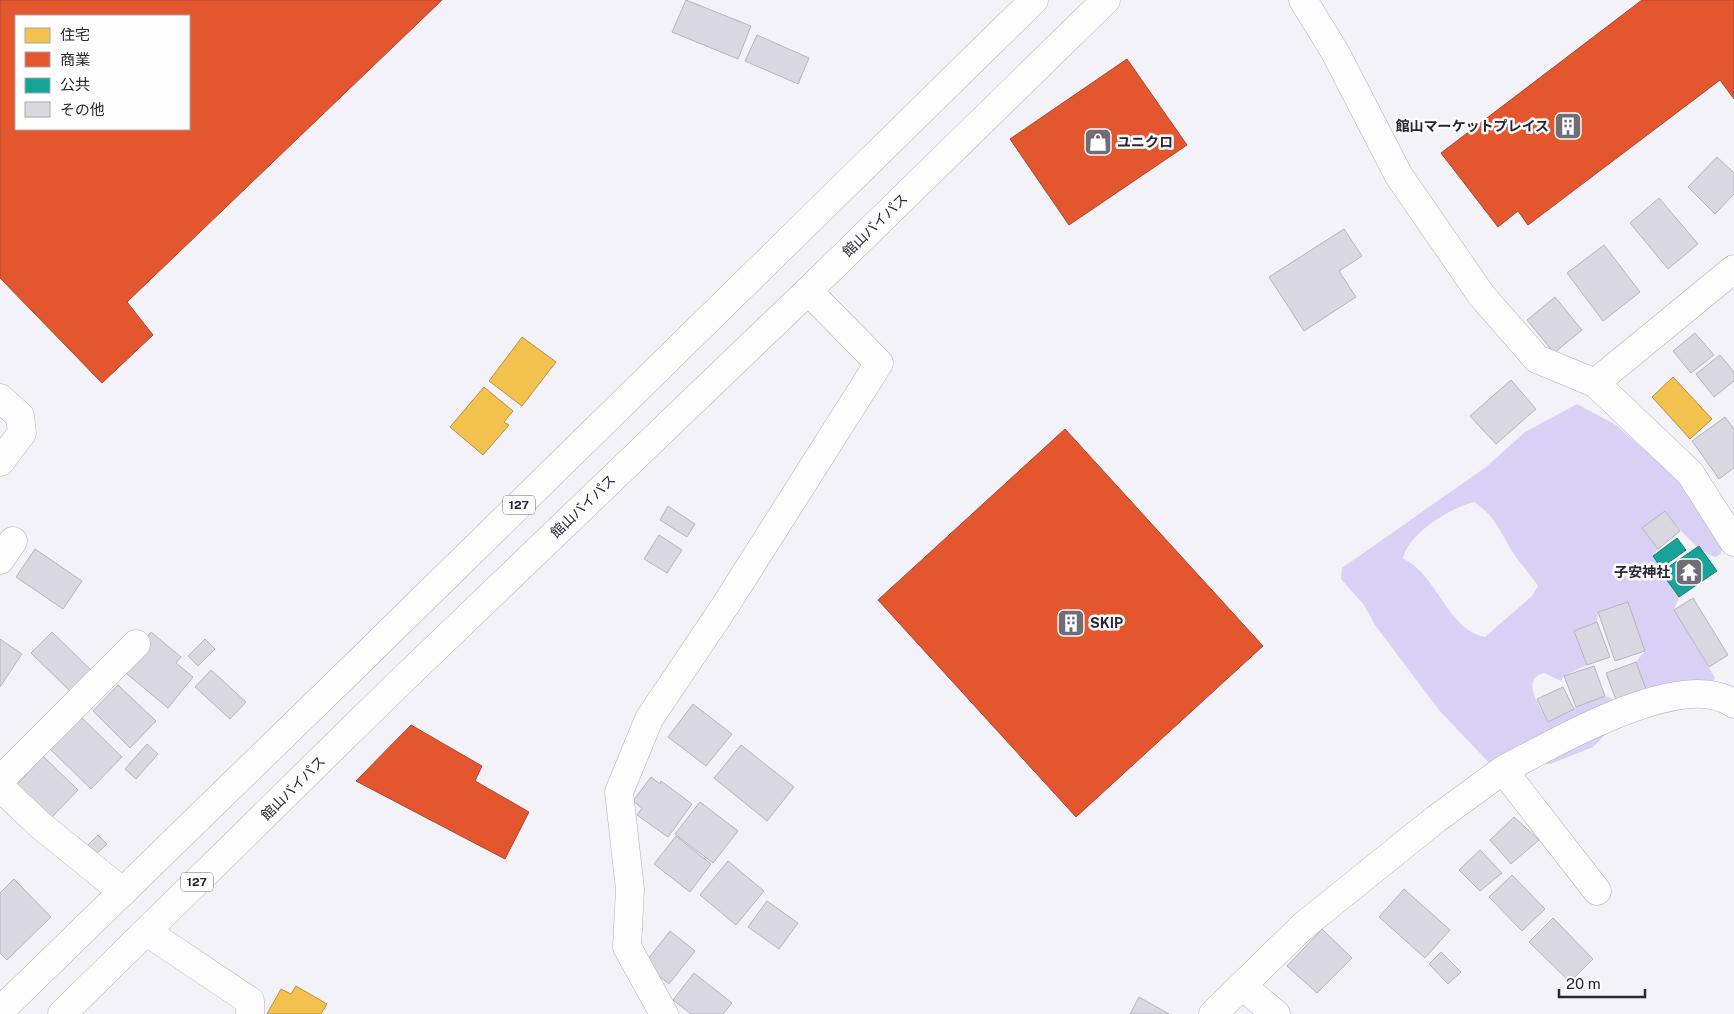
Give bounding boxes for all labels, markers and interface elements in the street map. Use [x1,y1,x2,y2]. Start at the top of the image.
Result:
legend [15,15,190,130]
text: 住宅 [60,26,90,43]
text: 商業 [60,51,90,68]
text: 公共 [60,76,90,93]
text: その他 [60,101,105,118]
building icon: 館山マーケットプレイス [1553,111,1583,141]
place label: 館山マーケットプレイス [1395,118,1549,134]
shop icon: ユニクロ [1083,127,1113,157]
place label: ユニクロ [1117,134,1173,150]
street label: 館山バイパス [839,190,911,260]
street label: 館山バイパス [547,471,619,541]
road number: 127 [503,496,535,514]
temple icon: 子安神社 [1674,557,1704,587]
place label: 子安神社 [1614,564,1670,580]
building icon: SKIP [1056,608,1086,638]
place label: SKIP [1090,615,1123,631]
street label: 館山バイパス [258,753,328,823]
road number: 127 [181,872,213,892]
scale bar [1559,966,1645,998]
text: 20 m [1566,975,1601,992]

